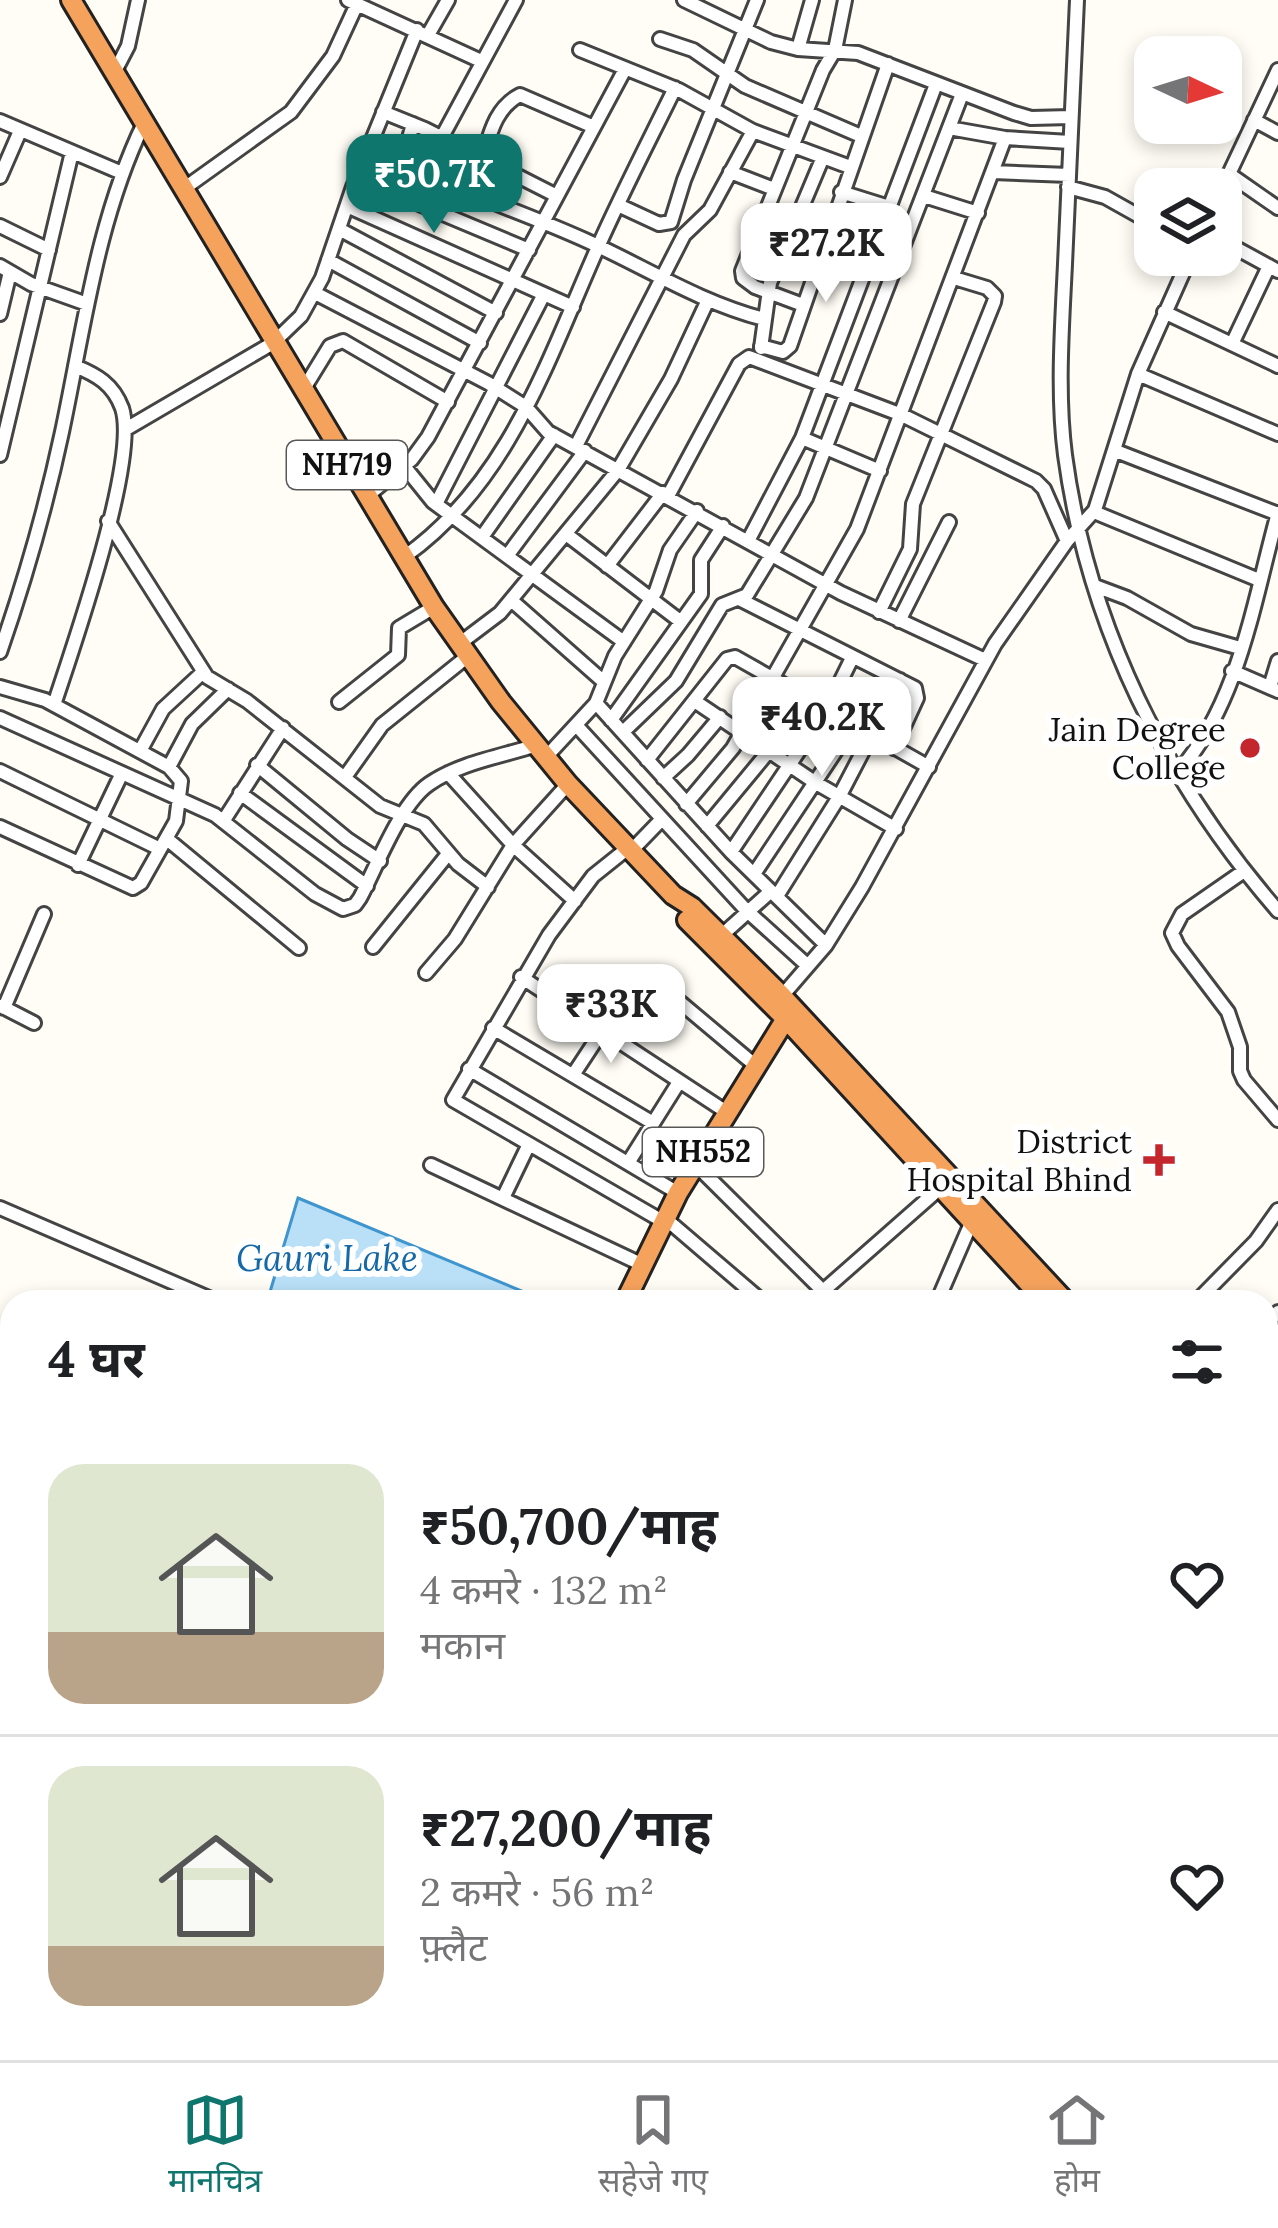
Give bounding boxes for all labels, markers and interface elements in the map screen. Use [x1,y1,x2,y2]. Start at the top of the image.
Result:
north arrow [1134,36,1242,144]
map controls [1134,36,1242,276]
pin: ₹50.7K [336,134,532,236]
text: ₹50.7K [373,148,495,198]
button: layers [1134,168,1242,276]
pin: ₹27.2K [728,203,924,305]
text: ₹27.2K [768,217,884,267]
road number: NH719 [287,441,407,489]
pin: ₹40.2K [724,677,920,779]
text: ₹40.2K [759,691,885,741]
place label: Jain Degree College [1048,708,1226,788]
marker: Jain Degree College [1237,735,1263,761]
pin: ₹33K [540,964,682,1066]
text: ₹33K [564,978,658,1028]
place label: District Hospital Bhind [906,1120,1132,1200]
road number: NH552 [643,1128,763,1176]
marker: District Hospital Bhind [1143,1144,1175,1176]
water label: Gauri Lake [236,1235,418,1281]
text: 4 घर [48,1326,145,1391]
icon: filters [1164,1329,1230,1395]
text: ₹50,700/माह [420,1493,718,1558]
icon: home [144,1512,288,1656]
icon: heart [1164,1551,1230,1617]
text: 4 कमरे · 132 m² [420,1565,668,1615]
text: मकान [420,1620,505,1670]
text: ₹27,200/माह [420,1795,711,1860]
icon: home [144,1814,288,1958]
icon: heart [1164,1853,1230,1919]
text: 2 कमरे · 56 m² [420,1867,655,1917]
text: फ़्लैट [420,1922,487,1972]
tab: मानचित्र [168,2087,262,2205]
tab: सहेजे गए [598,2087,708,2205]
tab: होम [1044,2087,1110,2205]

